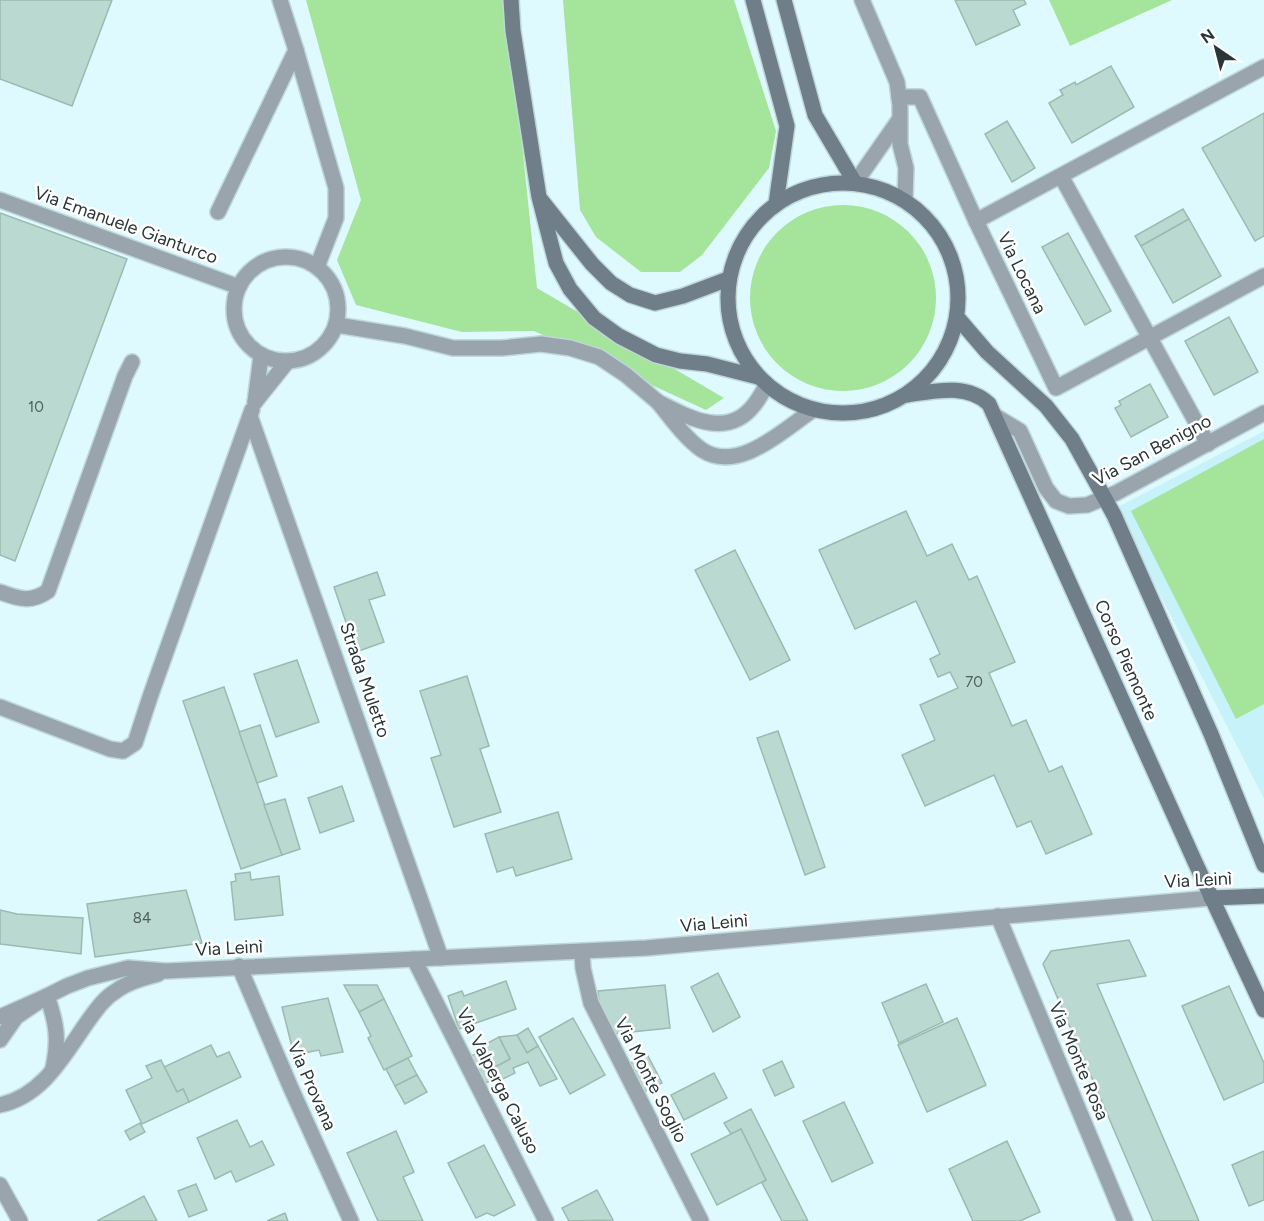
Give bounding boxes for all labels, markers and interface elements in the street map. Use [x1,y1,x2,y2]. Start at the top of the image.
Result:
north arrow [1186,18,1246,78]
text: N [1197,25,1218,47]
street label: Via Emanuele Gianturco [31,182,221,268]
street label: Via Locana [993,229,1051,317]
house number: 10 [28,398,44,416]
street label: Via San Benigno [1089,410,1215,490]
street label: Corso Piemonte [1090,596,1162,724]
street label: Strada Muletto [335,620,395,740]
house number: 70 [965,673,983,691]
street label: Via Leinì [1164,867,1232,893]
house number: 84 [133,909,151,927]
street label: Via Leinì [679,909,749,937]
street label: Via Leinì [195,935,263,961]
street label: Via Monte Rosa [1044,999,1114,1123]
street label: Via Valperga Caluso [452,1004,544,1158]
street label: Via Monte Soglio [610,1014,692,1146]
street label: Via Provana [283,1038,341,1134]

